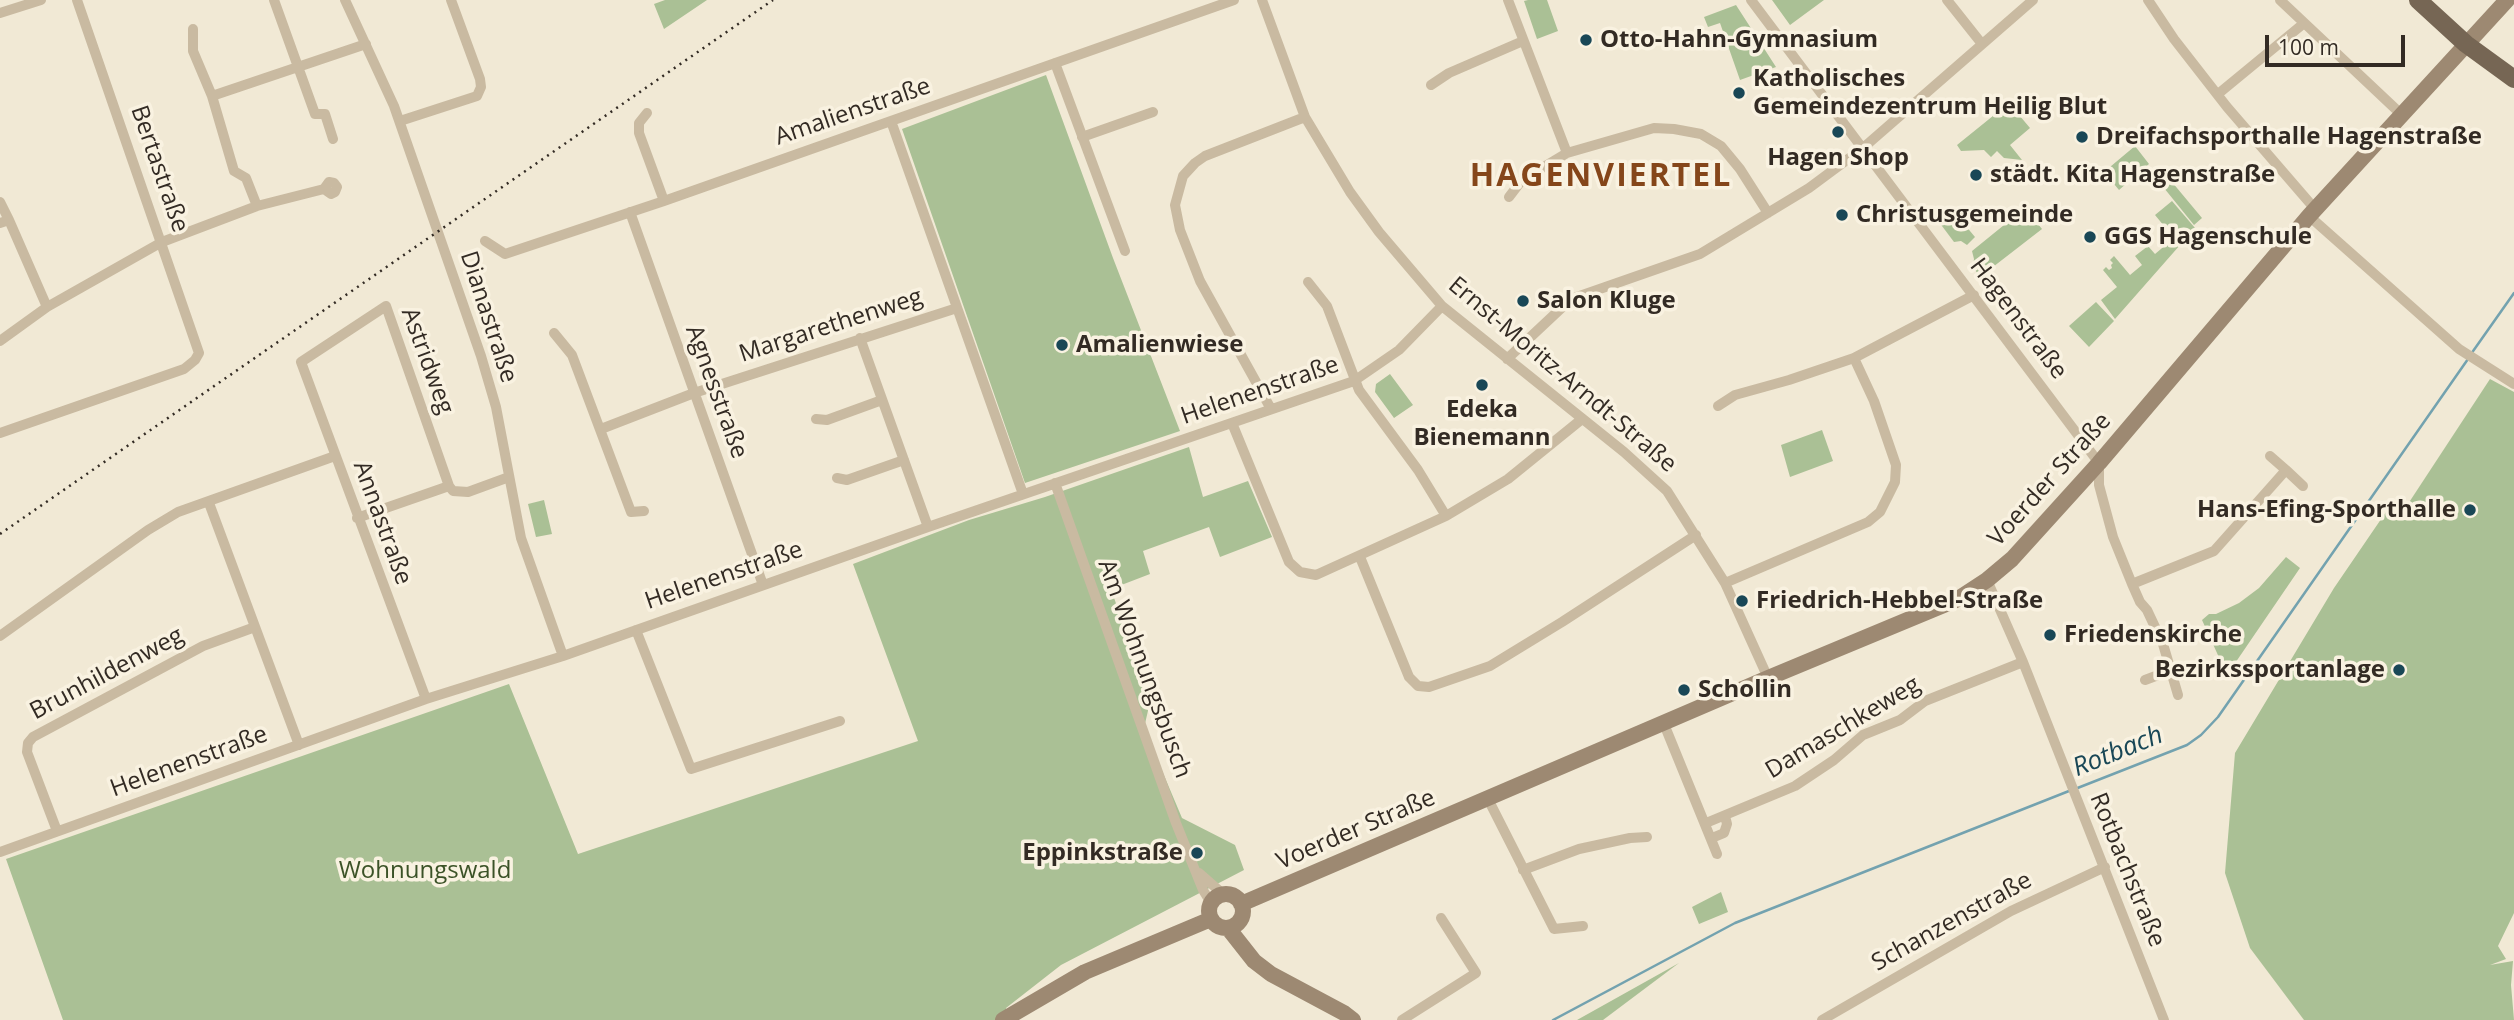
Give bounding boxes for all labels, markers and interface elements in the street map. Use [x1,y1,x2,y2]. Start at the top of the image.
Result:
scale bar [2269,21,2409,65]
place label: Otto-Hahn-Gymnasium [1600,26,1878,54]
marker: Otto-Hahn-Gymnasium [1578,32,1594,48]
text: 100 m [2278,33,2339,61]
place label: Katholisches Gemeindezentrum Heilig Blut [1753,65,2107,121]
street label: Amalienstraße [771,72,935,152]
marker: Katholisches Gemeindezentrum Heilig Blut [1731,85,1747,101]
street label: Bertastraße [124,102,194,236]
place label: Dreifachsporthalle Hagenstraße [2096,123,2482,151]
marker: Hagen Shop [1830,124,1846,140]
marker: Dreifachsporthalle Hagenstraße [2074,129,2090,145]
place label: Hagen Shop [1767,144,1909,172]
district label: HAGENVIERTEL [1471,158,1731,196]
place label: städt. Kita Hagenstraße [1990,161,2275,189]
marker: städt. Kita Hagenstraße [1968,167,1984,183]
place label: Christusgemeinde [1856,201,2073,229]
marker: Christusgemeinde [1834,207,1850,223]
place label: GGS Hagenschule [2104,223,2312,251]
marker: GGS Hagenschule [2082,229,2098,245]
street label: Dianastraße [453,248,523,386]
street label: Hagenstraße [1963,253,2073,385]
street label: Ernst-Moritz-Arndt-Straße [1442,271,1682,479]
street label: Margarethenweg [736,283,926,369]
place label: Salon Kluge [1537,287,1676,315]
marker: Salon Kluge [1515,293,1531,309]
street label: Astridweg [395,304,459,418]
street label: Agnesstraße [679,322,753,462]
place label: Amalienwiese [1076,331,1243,359]
marker: Amalienwiese [1054,337,1070,353]
street label: Helenenstraße [1177,350,1343,432]
marker: Edeka Bienemann [1474,377,1490,393]
place label: Edeka Bienemann [1413,396,1551,452]
street label: Voerder Straße [1983,407,2117,553]
street label: Annastraße [346,457,418,589]
place label: Hans-Efing-Sporthalle [2197,496,2456,524]
marker: Hans-Efing-Sporthalle [2462,502,2478,518]
street label: Helenenstraße [641,535,807,617]
street label: Am Wohnungsbusch [1091,556,1197,782]
place label: Friedrich-Hebbel-Straße [1756,587,2043,615]
marker: Friedrich-Hebbel-Straße [1734,593,1750,609]
street label: Brunhildenweg [25,621,189,727]
place label: Friedenskirche [2064,621,2242,649]
marker: Friedenskirche [2042,627,2058,643]
place label: Bezirkssportanlage [2155,656,2385,684]
marker: Bezirkssportanlage [2391,662,2407,678]
street label: Damaschkeweg [1761,671,1925,785]
place label: Schollin [1698,676,1792,704]
marker: Schollin [1676,682,1692,698]
street label: Helenenstraße [106,720,272,804]
water label: Rotbach [2068,720,2168,784]
street label: Voerder Straße [1272,784,1440,876]
street label: Rotbachstraße [2083,789,2171,951]
place label: Eppinkstraße [1022,839,1183,867]
marker: Eppinkstraße [1189,845,1205,861]
park label: Wohnungswald [339,857,511,885]
street label: Schanzenstraße [1867,866,2037,978]

